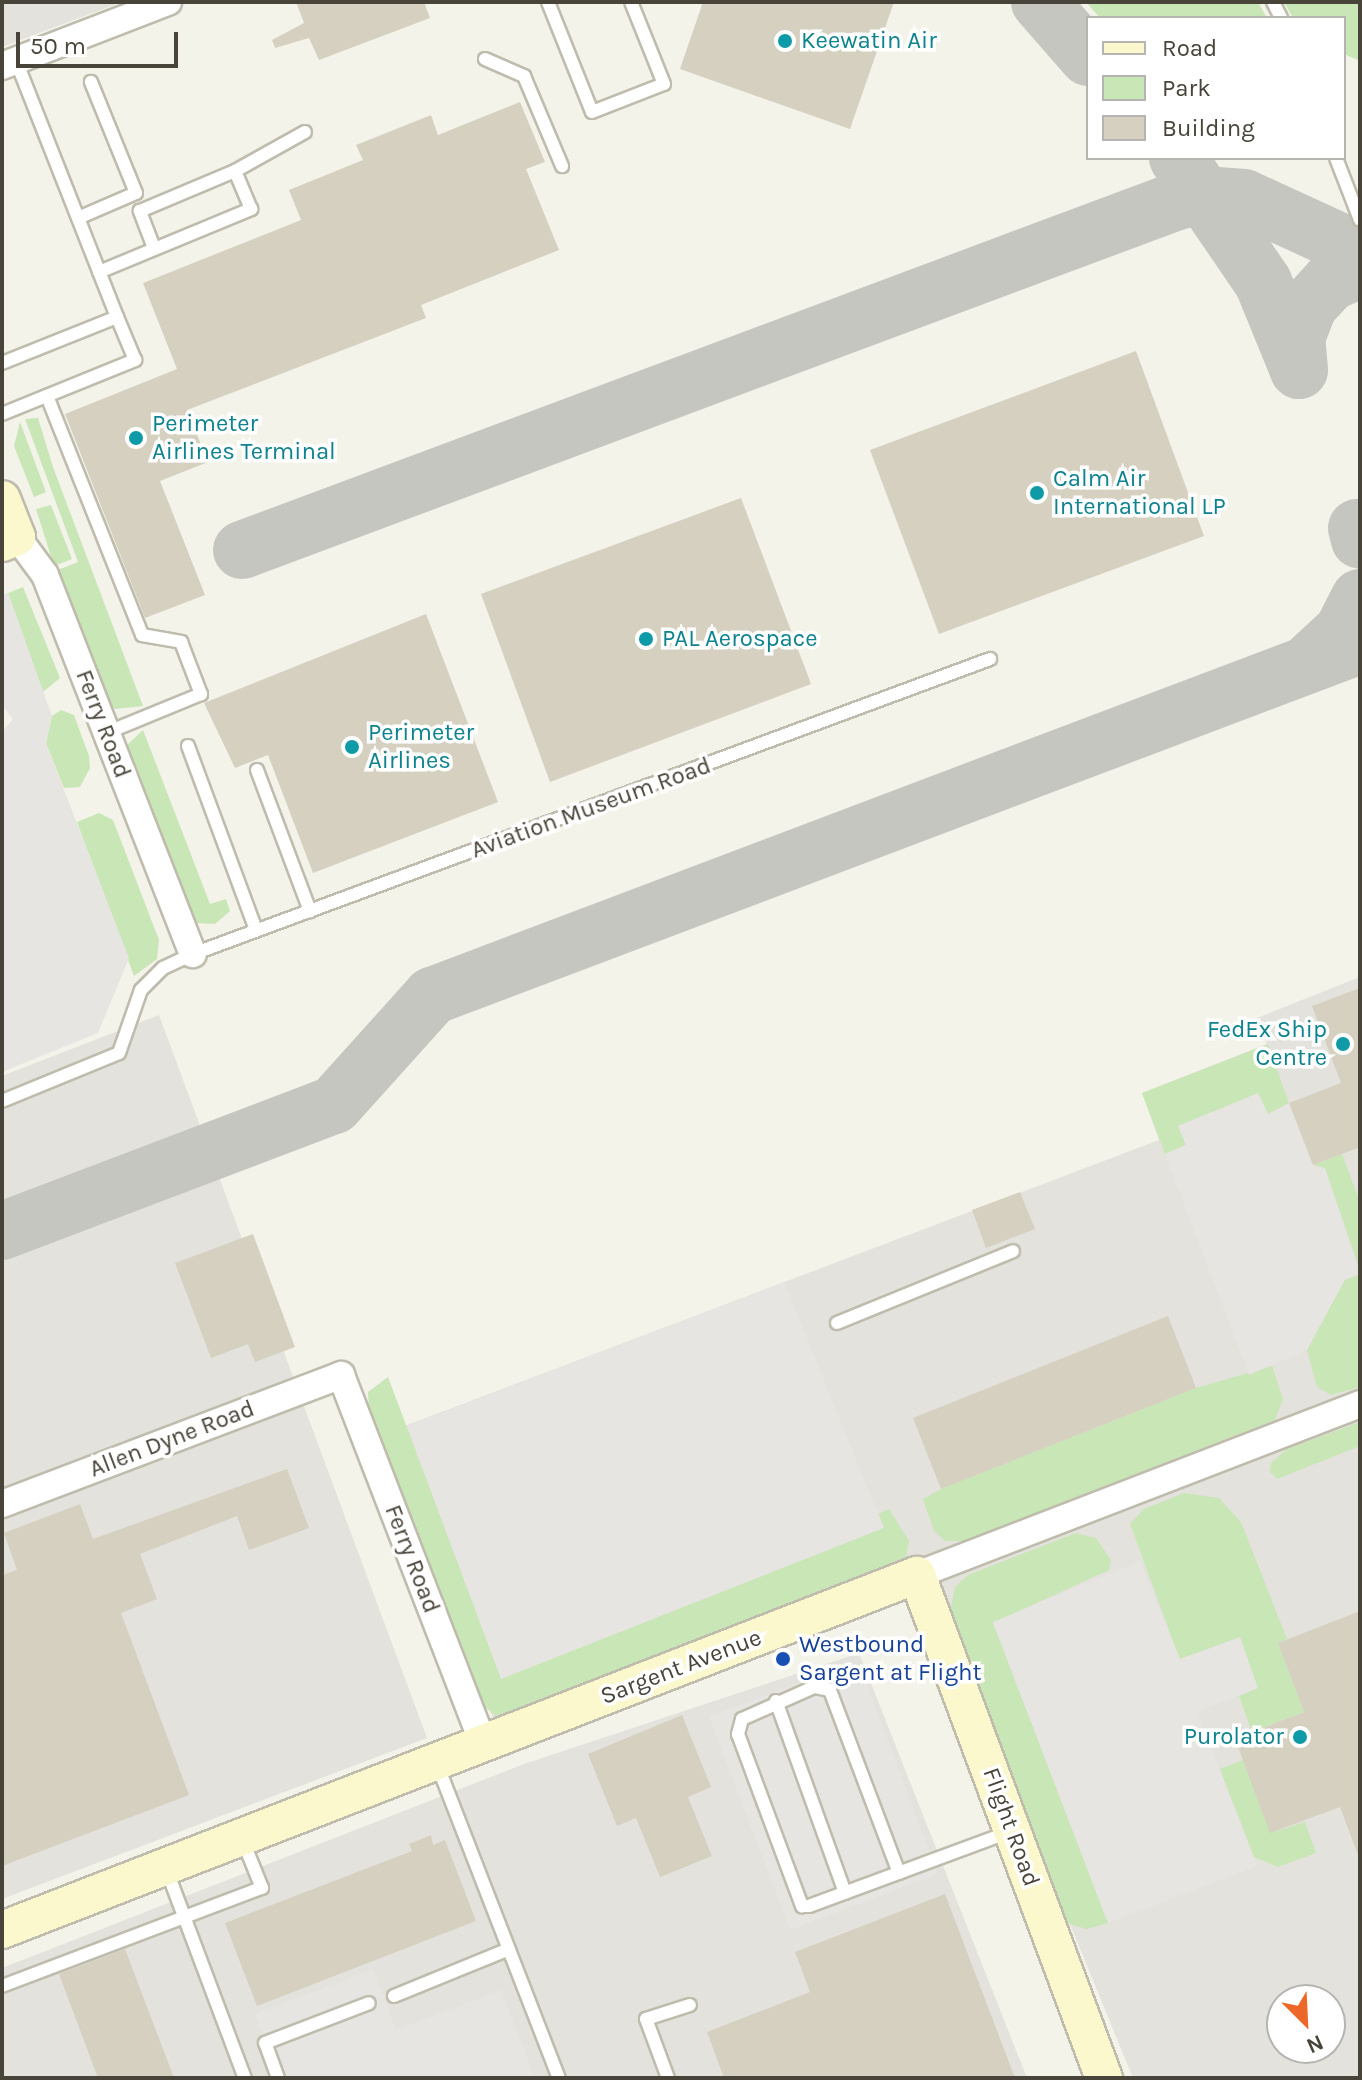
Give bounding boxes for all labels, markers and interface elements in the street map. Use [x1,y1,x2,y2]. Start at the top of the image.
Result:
scale bar [20,16,182,66]
legend [1086,16,1346,160]
place label: Keewatin Air [801,27,937,55]
text: 50 m [30,32,86,60]
marker: Keewatin Air [776,32,794,50]
text: Road [1162,34,1217,62]
text: Park [1162,74,1211,102]
text: Building [1162,114,1255,142]
place label: Perimeter Airlines Terminal [152,410,336,466]
marker: Perimeter Airlines Terminal [127,429,145,447]
place label: Calm Air International LP [1053,465,1226,521]
marker: Calm Air International LP [1028,484,1046,502]
place label: PAL Aerospace [662,625,818,653]
marker: PAL Aerospace [637,630,655,648]
street label: Ferry Road [69,666,137,782]
place label: Perimeter Airlines [368,719,474,775]
marker: Perimeter Airlines [343,738,361,756]
street label: Aviation Museum Road [467,751,715,865]
place label: FedEx Ship Centre [1207,1016,1327,1072]
marker: FedEx Ship Centre [1334,1035,1352,1053]
street label: Allen Dyne Road [85,1394,259,1484]
street label: Ferry Road [378,1501,446,1617]
street label: Sargent Avenue [596,1623,766,1711]
place label: Westbound Sargent at Flight [799,1631,982,1687]
marker: Westbound Sargent at Flight [774,1650,792,1668]
place label: Purolator [1184,1723,1284,1751]
marker: Purolator [1291,1728,1309,1746]
street label: Flight Road [976,1764,1046,1890]
north arrow [1266,1984,1346,2064]
text: N [1302,2029,1327,2059]

